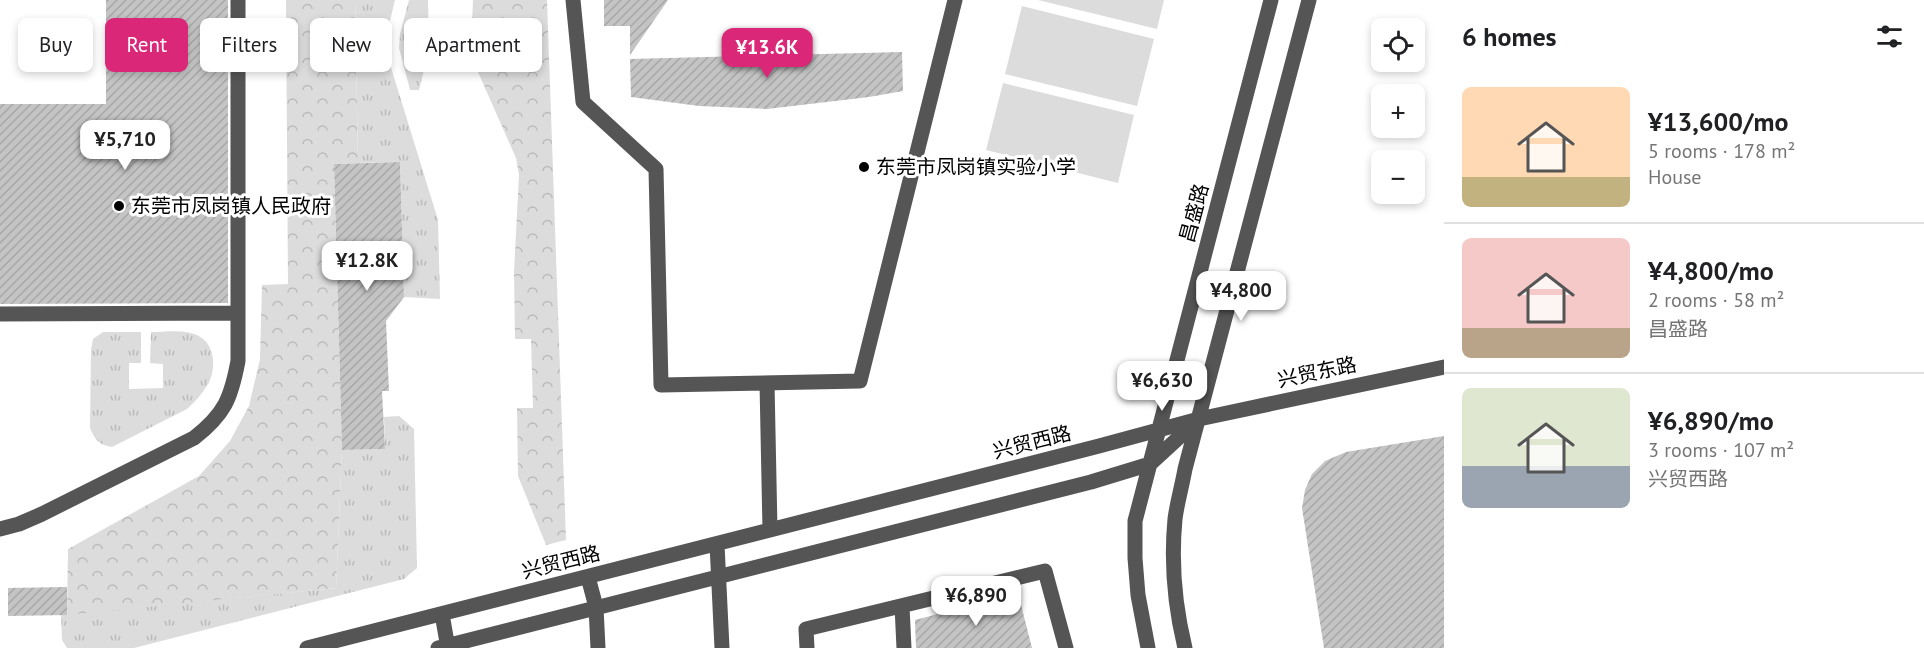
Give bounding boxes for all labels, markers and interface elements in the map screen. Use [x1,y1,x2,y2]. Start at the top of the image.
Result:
chip: Buy [18,18,93,72]
chip: Rent [105,18,188,72]
chip: Filters [200,18,298,72]
chip: New [310,18,392,72]
chip: Apartment [404,18,542,72]
map controls [1371,18,1425,204]
button: locate [1371,18,1425,72]
text: 6 homes [1462,20,1557,53]
icon: filters [1873,20,1906,53]
pin: ¥13.6K [718,28,816,79]
text: ¥13.6K [736,34,798,60]
button: + [1371,84,1425,138]
text: ¥13,600/mo [1648,105,1789,138]
icon: home [1510,111,1582,183]
pin: ¥5,710 [76,120,174,171]
text: ¥5,710 [94,126,156,152]
text: 5 rooms · 178 m² [1648,138,1795,164]
button: − [1371,150,1425,204]
place label: 东莞市凤岗镇实验小学 [876,154,1076,180]
marker: 东莞市凤岗镇实验小学 [857,160,871,174]
text: House [1648,164,1702,190]
street label: 昌盛路 [1174,181,1214,245]
place label: 东莞市凤岗镇人民政府 [131,193,331,219]
marker: 东莞市凤岗镇人民政府 [112,199,126,213]
pin: ¥12.8K [318,241,416,292]
text: ¥12.8K [336,247,398,273]
text: ¥4,800/mo [1648,254,1774,287]
icon: home [1510,262,1582,334]
pin: ¥4,800 [1192,271,1290,322]
text: ¥4,800 [1210,277,1272,303]
text: 2 rooms · 58 m² [1648,287,1784,313]
text: 昌盛路 [1648,316,1708,342]
street label: 兴贸东路 [1275,351,1359,393]
pin: ¥6,630 [1113,361,1211,412]
text: ¥6,630 [1131,367,1193,393]
text: ¥6,890/mo [1648,404,1774,437]
icon: home [1510,412,1582,484]
street label: 兴贸西路 [990,420,1074,464]
text: 3 rooms · 107 m² [1648,437,1794,463]
text: 兴贸西路 [1648,466,1728,492]
street label: 兴贸西路 [519,540,603,584]
pin: ¥6,890 [927,576,1025,627]
text: ¥6,890 [945,582,1007,608]

